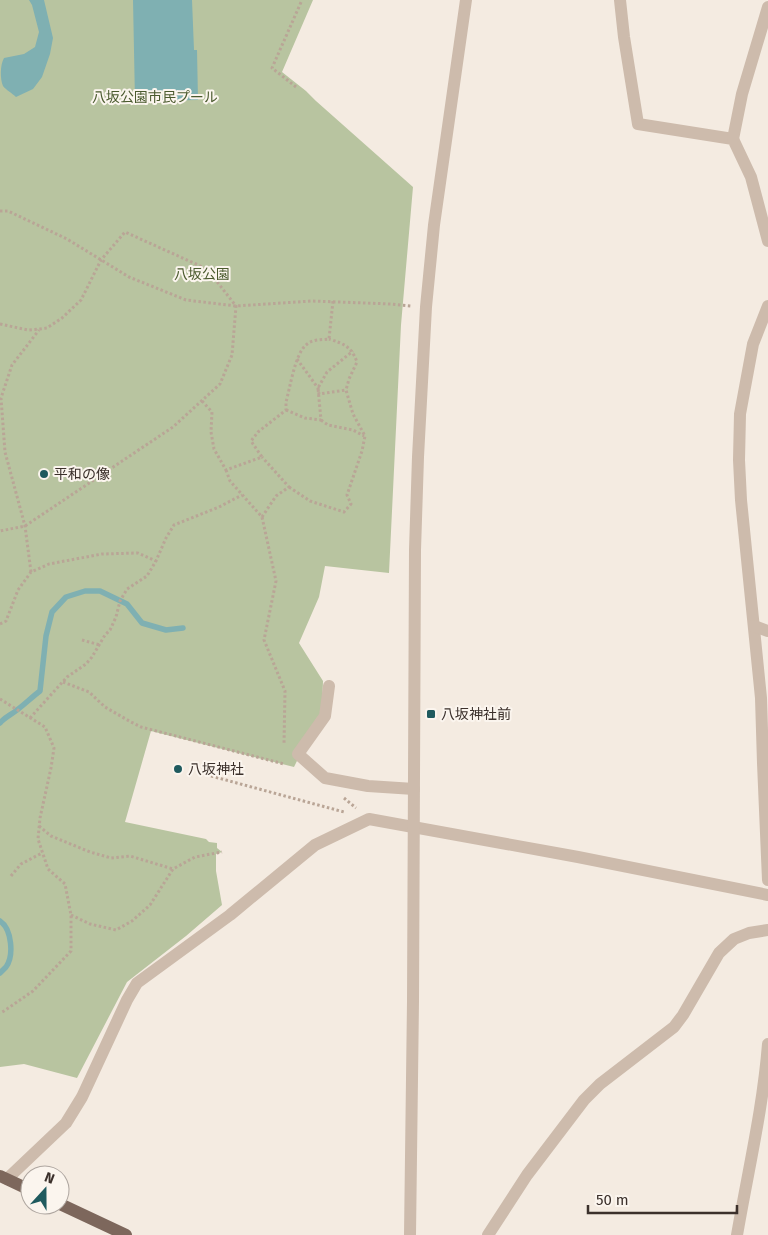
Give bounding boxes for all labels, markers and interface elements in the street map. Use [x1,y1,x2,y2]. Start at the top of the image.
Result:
park label: 八坂公園市民プール [92,89,218,106]
park label: 八坂公園 [174,266,230,283]
place label: 平和の像 [54,466,110,483]
marker: 平和の像 [38,468,50,480]
place label: 八坂神社前 [441,706,511,723]
marker: 八坂神社前 [425,708,437,720]
place label: 八坂神社 [188,761,244,778]
marker: 八坂神社 [172,763,184,775]
north arrow [20,1165,70,1215]
text: N [42,1169,57,1188]
scale bar [588,1182,737,1214]
text: 50 m [596,1191,629,1209]

